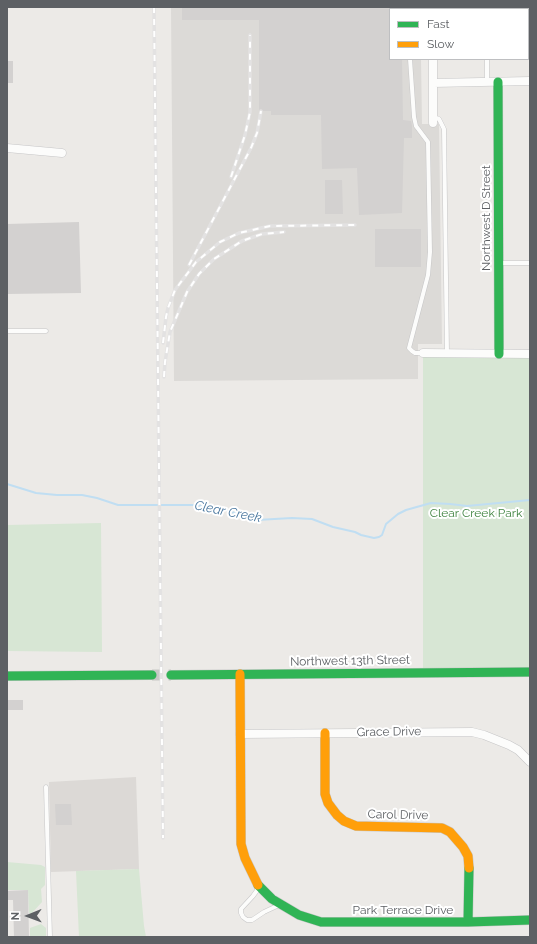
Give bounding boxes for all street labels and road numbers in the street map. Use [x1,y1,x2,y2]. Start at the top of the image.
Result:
street label: Northwest D Street [479,165,493,271]
street label: Northwest 13th Street [290,653,410,669]
street label: Grace Drive [357,724,421,740]
street label: Carol Drive [367,807,429,823]
street label: Park Terrace Drive [353,903,453,917]

